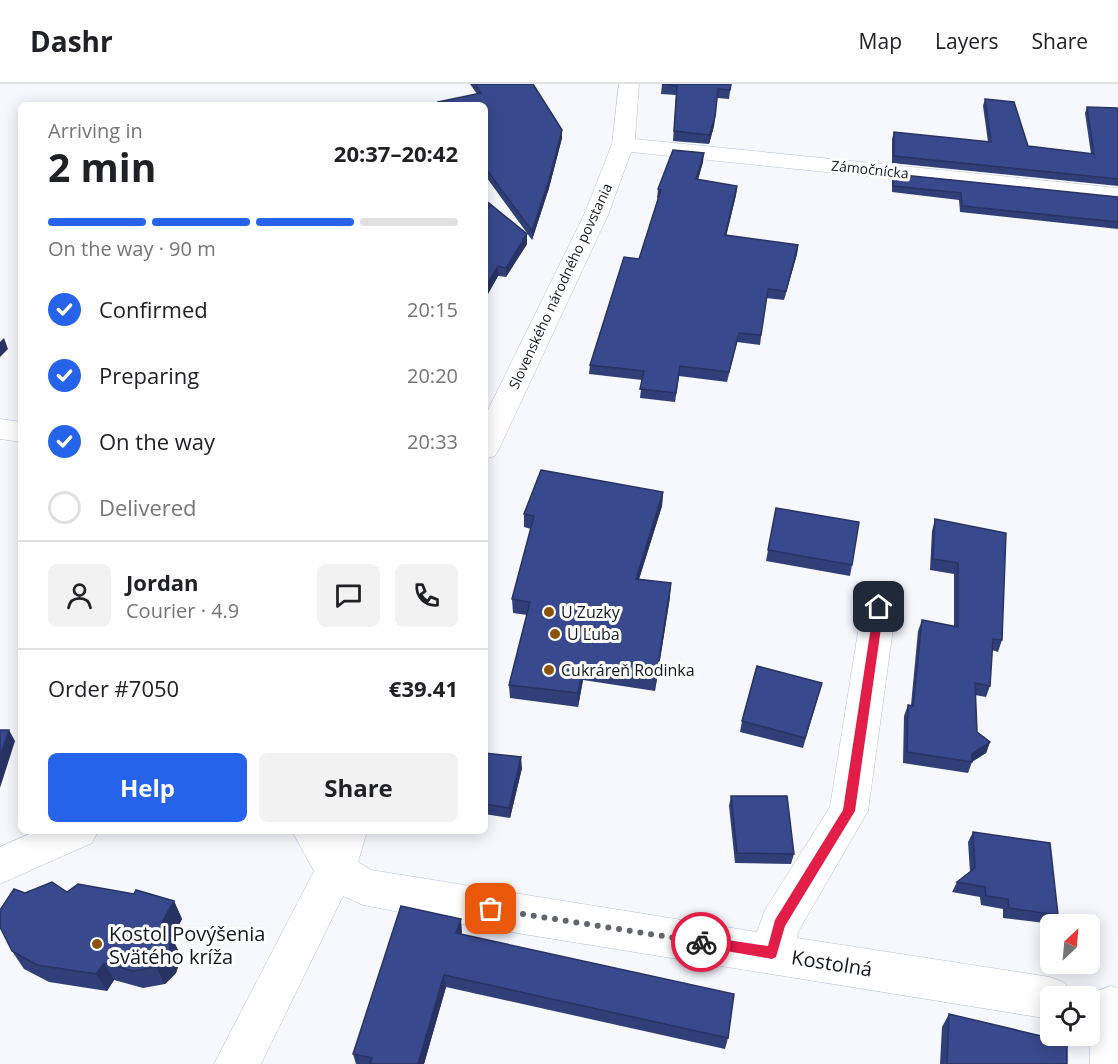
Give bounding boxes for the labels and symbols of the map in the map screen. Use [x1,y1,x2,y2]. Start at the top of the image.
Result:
street label: Zámočnícka [830,155,910,183]
street label: Slovenského národného povstania [504,180,616,392]
pin [853,581,904,632]
place label: U Zuzky [561,601,621,623]
marker: U Zuzky [542,605,556,619]
place label: U Ľuba [567,623,620,645]
marker: U Ľuba [548,627,562,641]
place label: Cukráreň Rodinka [561,659,695,681]
marker: Cukráreň Rodinka [542,663,556,677]
pin [465,883,516,934]
courier [671,912,731,972]
north arrow [1040,914,1100,974]
place label: Kostol Povýšenia Svätého kríža [109,920,265,970]
marker: Kostol Povýšenia Svätého kríža [90,937,104,951]
street label: Kostolná [790,943,874,983]

